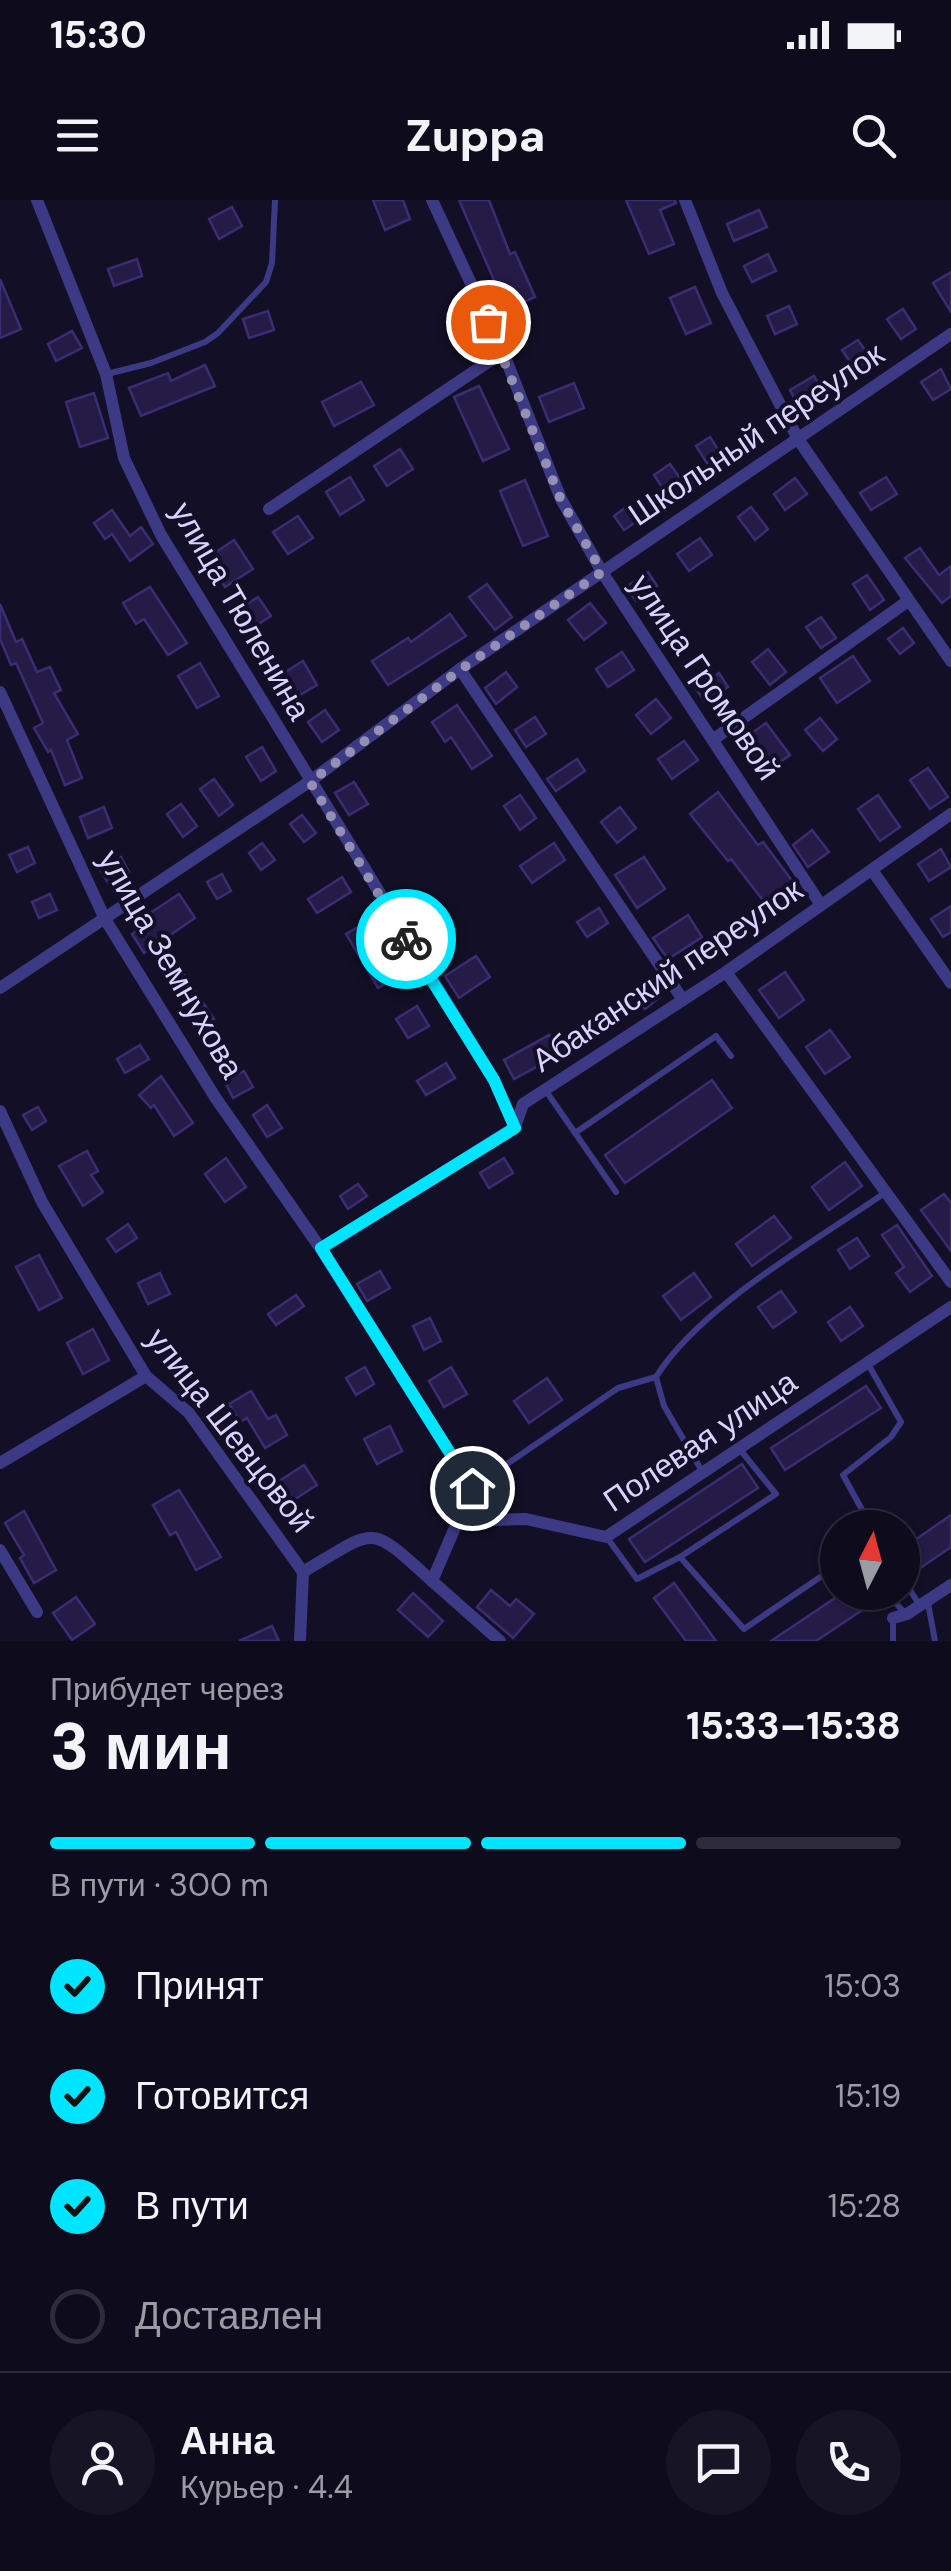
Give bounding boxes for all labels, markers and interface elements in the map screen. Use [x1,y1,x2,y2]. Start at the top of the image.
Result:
text: 15:30 [50,10,147,60]
text: Zuppa [406,106,545,165]
icon: menu [50,108,105,163]
icon: search [846,108,901,163]
pin [446,280,531,365]
icon: bag [461,295,516,350]
street label: Школьный переулок [620,332,893,535]
street label: улица Тюленина [161,494,321,728]
street label: улица Громовой [621,566,789,788]
street label: улица Земнухова [89,842,254,1086]
street label: Абаканский переулок [524,868,811,1081]
courier [356,889,456,989]
icon: bike [379,912,434,967]
street label: улица Шевцовой [137,1319,323,1541]
street label: Полевая улица [595,1361,805,1521]
pin [430,1446,515,1531]
icon: home [445,1461,500,1516]
north arrow [820,1510,920,1610]
map controls [820,1510,920,1610]
text: Прибудет через [50,1668,284,1710]
text: 15:33–15:38 [686,1701,901,1751]
text: 3 мин [50,1705,232,1789]
text: В пути · 300 m [50,1864,269,1906]
icon: check [50,1959,105,2014]
text: Принят [135,1961,264,2011]
text: 15:03 [824,1965,901,2007]
icon: check [50,2069,105,2124]
text: Готовится [135,2071,309,2121]
text: 15:19 [835,2075,901,2117]
icon: check [50,2179,105,2234]
text: В пути [135,2181,249,2231]
text: 15:28 [828,2185,901,2227]
text: Доставлен [135,2291,323,2341]
button: person [50,2410,155,2515]
button: chat [666,2410,771,2515]
button: phone [796,2410,901,2515]
text: Анна [180,2416,274,2466]
text: Курьер · 4.4 [180,2466,353,2508]

